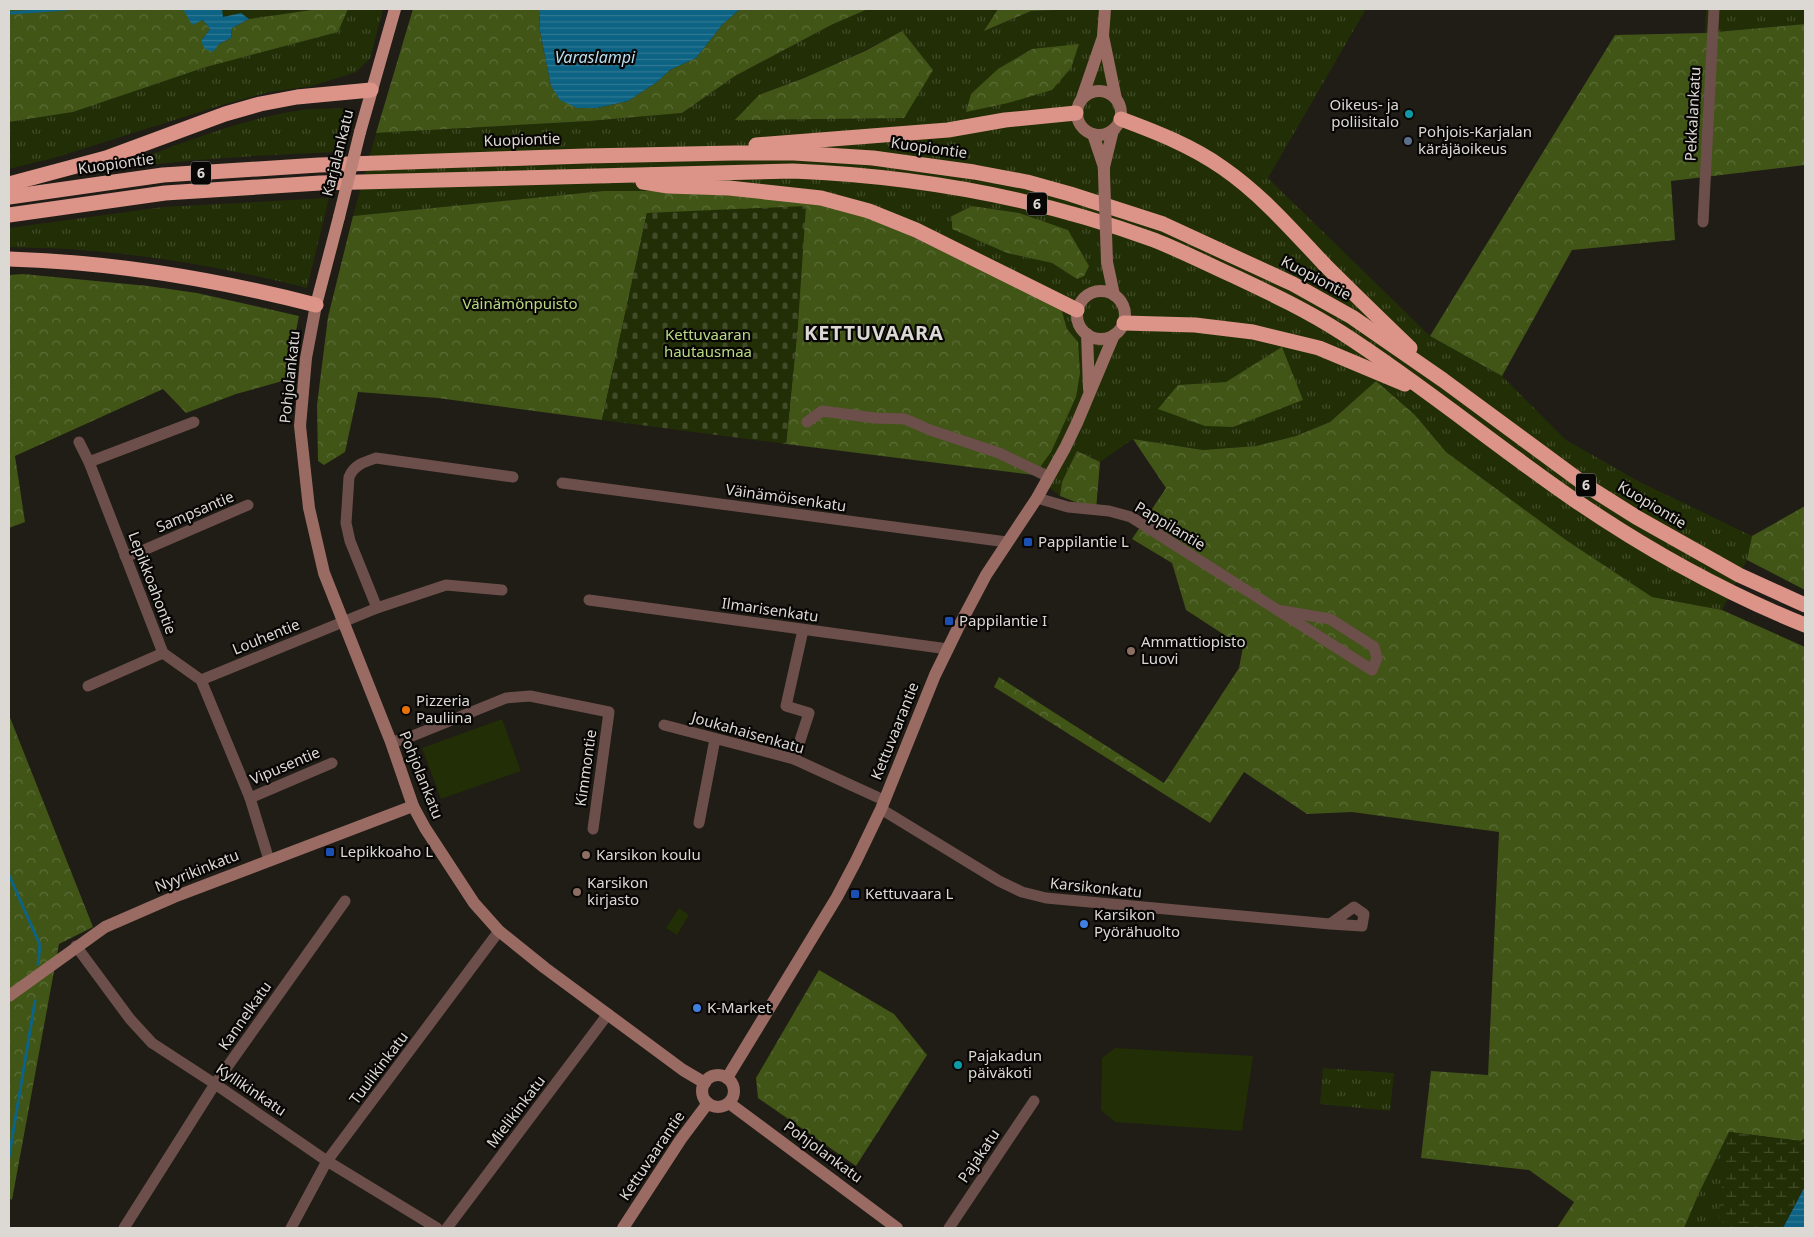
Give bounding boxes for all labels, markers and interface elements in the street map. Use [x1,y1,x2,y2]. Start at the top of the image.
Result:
water label: Varaslampi [555,46,636,68]
street label: Pekkalankatu [1680,66,1704,162]
place label: Oikeus- ja poliisitalo [1329,94,1399,131]
street label: Karjalankatu [317,107,357,198]
marker: Oikeus- ja poliisitalo [1403,108,1415,120]
place label: Pohjois-Karjalan käräjäoikeus [1418,121,1532,158]
street label: Kuopiontie [483,128,561,150]
street label: Kuopiontie [890,132,969,162]
marker: Pohjois-Karjalan käräjäoikeus [1402,135,1414,147]
street label: Kuopiontie [76,148,155,178]
road number: 6 [191,162,211,184]
road number: 6 [1027,192,1047,215]
street label: Kuopiontie [1278,250,1355,304]
park label: Väinämönpuisto [462,293,578,313]
district label: KETTUVAARA [804,319,944,346]
park label: Kettuvaaran hautausmaa [664,324,752,361]
street label: Pohjolankatu [274,330,304,424]
road number: 6 [1576,474,1596,496]
street label: Kuopiontie [1614,476,1691,532]
street label: Väinämöisenkatu [725,479,848,515]
street label: Sampsantie [153,486,236,536]
street label: Pappilantie [1131,496,1210,554]
street label: Lepikkoahontie [124,529,182,637]
place label: Pappilantie L [1038,531,1129,551]
marker: Pappilantie L [1022,536,1034,548]
street label: Ilmarisenkatu [720,592,820,626]
place label: Pappilantie I [959,610,1047,630]
street label: Louhentie [229,614,302,659]
marker: Pappilantie I [943,615,955,627]
place label: Ammattiopisto Luovi [1141,631,1246,668]
marker: Ammattiopisto Luovi [1125,645,1137,657]
street label: Kettuvaarantie [865,679,923,782]
place label: Pizzeria Pauliina [416,690,472,727]
marker: Pizzeria Pauliina [400,704,412,716]
street label: Joukahaisenkatu [688,706,807,758]
street label: Pohjolankatu [395,728,449,821]
street label: Kimmontie [570,728,600,808]
street label: Vipusentie [247,741,323,789]
place label: Lepikkoaho L [340,841,433,861]
street label: Nyyrikinkatu [152,844,242,896]
place label: Karsikon koulu [596,844,701,864]
marker: Lepikkoaho L [324,846,336,858]
marker: Karsikon koulu [580,849,592,861]
place label: Karsikon kirjasto [587,872,648,909]
street label: Karsikonkatu [1049,872,1143,902]
place label: Kettuvaara L [865,883,954,903]
marker: Karsikon kirjasto [571,886,583,898]
marker: Kettuvaara L [849,888,861,900]
place label: Karsikon Pyörähuolto [1094,904,1180,941]
marker: Karsikon Pyörähuolto [1078,918,1090,930]
street label: Kannelkatu [213,977,275,1054]
place label: K-Market [707,997,772,1017]
marker: K-Market [691,1002,703,1014]
street label: Tuulikinkatu [344,1027,412,1108]
place label: Pajakadun päiväkoti [968,1045,1042,1082]
street label: Kyllikinkatu [212,1058,291,1120]
marker: Pajakadun päiväkoti [952,1059,964,1071]
street label: Mielikinkatu [481,1071,549,1152]
street label: Kettuvaarantie [614,1107,688,1204]
street label: Pohjolankatu [780,1116,867,1187]
street label: Pajakatu [953,1125,1003,1186]

